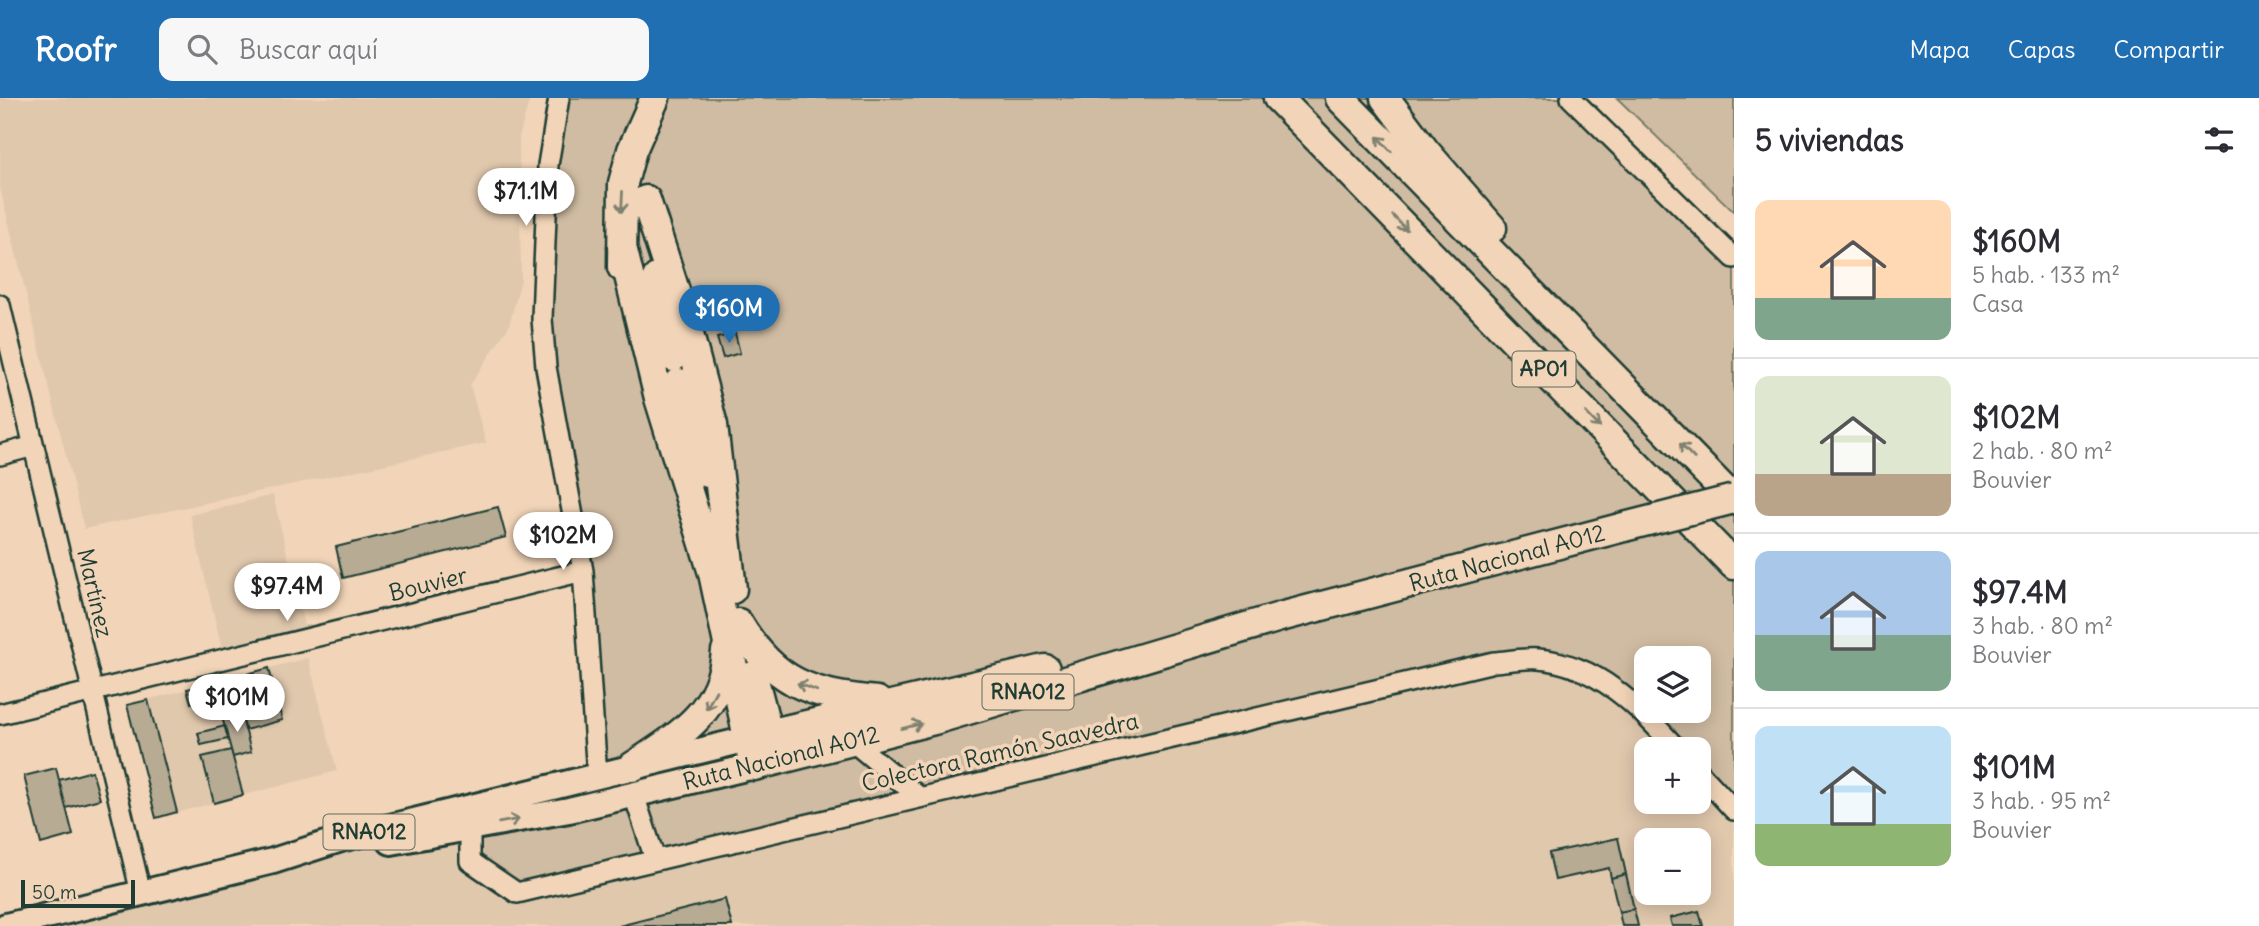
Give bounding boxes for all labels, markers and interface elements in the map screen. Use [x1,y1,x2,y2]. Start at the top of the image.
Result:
search box [159,18,649,81]
text: Roofr [35,28,117,70]
icon: search [183,30,221,68]
text: Buscar aquí [239,33,378,66]
text: Mapa [1909,34,1970,64]
text: Capas [2008,34,2075,64]
text: Compartir [2113,34,2224,64]
text: 5 viviendas [1755,121,1904,159]
icon: filters [2200,121,2238,159]
one-way arrow [1375,135,1392,152]
pin: $71.1M [469,169,583,228]
text: $71.1M [494,176,558,205]
one-way arrow [615,191,628,214]
one-way arrow [1391,214,1408,231]
text: $160M [1972,222,2061,260]
icon: home [1811,228,1895,312]
text: 5 hab. · 133 m² [1972,260,2120,289]
pin: $160M [680,286,778,345]
text: Casa [1972,289,2024,318]
text: $160M [695,293,763,322]
road number: AP01 [1512,352,1576,386]
text: $102M [1972,398,2061,436]
icon: home [1811,404,1895,488]
one-way arrow [1585,412,1602,429]
text: 2 hab. · 80 m² [1972,436,2113,465]
one-way arrow [1678,443,1695,460]
text: Bouvier [1972,465,2052,494]
pin: $102M [514,512,612,572]
street label: Ruta Nacional A012 [1406,517,1608,598]
text: $102M [529,520,597,549]
street label: Martínez [71,545,120,640]
street label: Bouvier [386,560,471,607]
pin: $97.4M [230,564,344,623]
text: $97.4M [250,571,324,600]
text: $97.4M [1972,573,2068,611]
icon: home [1811,579,1895,663]
text: 3 hab. · 80 m² [1972,611,2113,640]
text: Bouvier [1972,640,2052,669]
map controls [1634,646,1711,905]
button: layers [1634,646,1711,723]
pin: $101M [188,674,286,734]
road number: RNA012 [982,674,1074,710]
one-way arrow [796,679,818,692]
text: $101M [205,682,269,711]
one-way arrow [704,689,717,710]
street label: Colectora Ramón Saavedra [859,706,1141,798]
street label: Ruta Nacional A012 [680,719,882,796]
one-way arrow [900,719,923,732]
button: + [1634,737,1711,814]
text: $101M [1972,748,2056,786]
icon: home [1811,754,1895,838]
text: 3 hab. · 95 m² [1972,786,2111,815]
road number: RNA012 [324,814,414,850]
one-way arrow [497,814,520,827]
text: Bouvier [1972,815,2052,844]
button: − [1634,828,1711,905]
scale bar [21,877,135,909]
text: 50 m [32,880,77,904]

